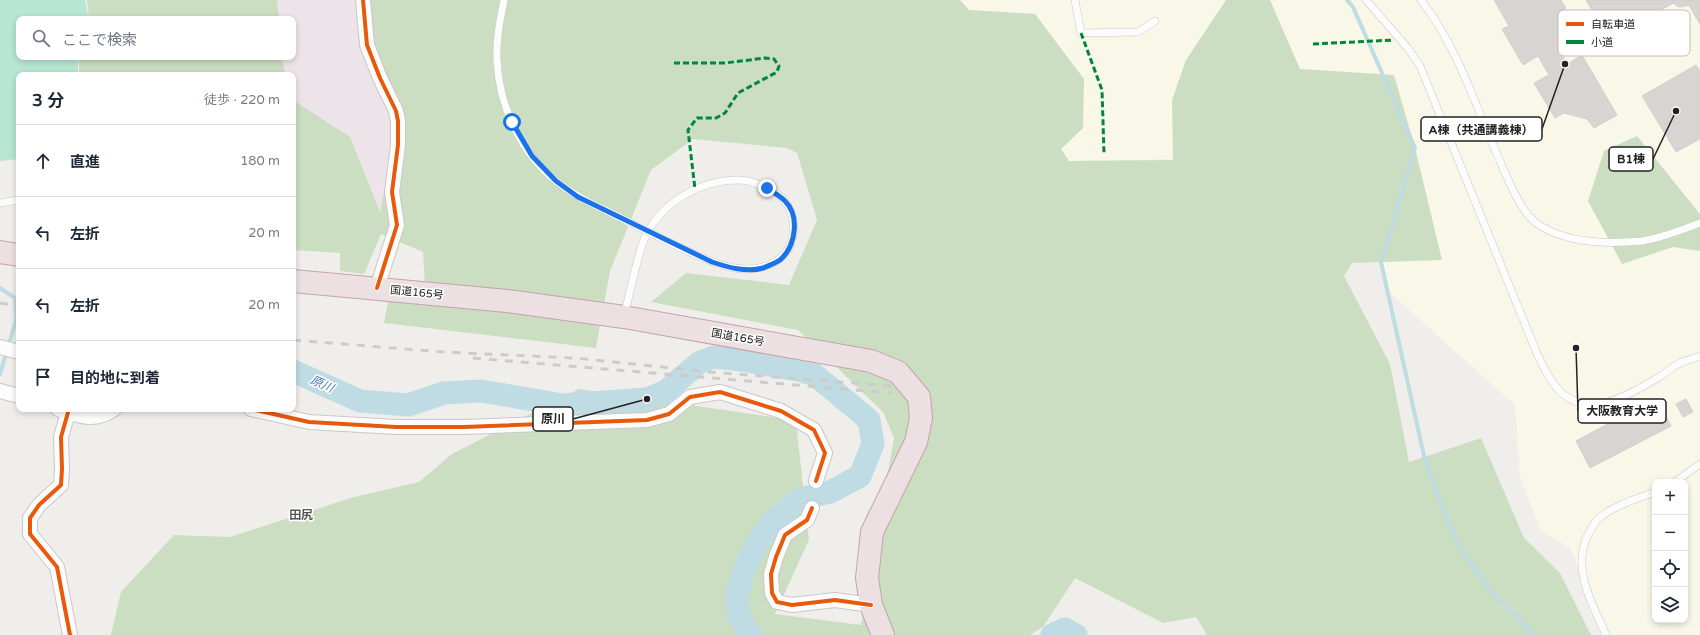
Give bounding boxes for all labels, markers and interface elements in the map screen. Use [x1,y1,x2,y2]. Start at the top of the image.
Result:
legend [1558,10,1690,56]
search box [16,16,296,60]
text: 自転車道 [1591,18,1635,31]
icon: search [30,27,52,49]
text: ここで検索 [62,31,137,49]
text: 小道 [1591,36,1613,49]
text: 3 分 [32,90,64,111]
text: 徒歩 · 220 m [204,92,280,108]
route start [503,113,521,131]
callout: A棟（共通講義棟） [1421,117,1542,141]
text: A棟（共通講義棟） [1429,123,1533,137]
callout: B1棟 [1609,147,1653,171]
icon: ahead [32,150,54,172]
text: B1棟 [1617,152,1645,166]
text: 直進 [70,153,100,171]
text: 180 m [240,153,280,169]
route end [758,179,776,197]
icon: left [32,222,54,244]
text: 左折 [70,225,100,243]
text: 20 m [248,225,280,241]
street label: 国道165号 [390,283,444,302]
icon: left [32,294,54,316]
text: 左折 [70,297,100,315]
text: 20 m [248,297,280,313]
street label: 国道165号 [710,326,766,349]
icon: arrive [32,366,54,388]
text: 目的地に到着 [70,369,160,387]
water label: 原川 [308,373,338,396]
callout: 大阪教育大学 [1578,399,1666,423]
text: 大阪教育大学 [1586,404,1658,418]
callout: 原川 [533,407,573,431]
text: 原川 [541,412,565,426]
map controls [1652,479,1688,623]
button: + [1652,479,1688,515]
district label: 田尻 [289,508,313,522]
button: − [1652,515,1688,551]
button: locate [1652,551,1688,587]
button: layers [1652,587,1688,623]

